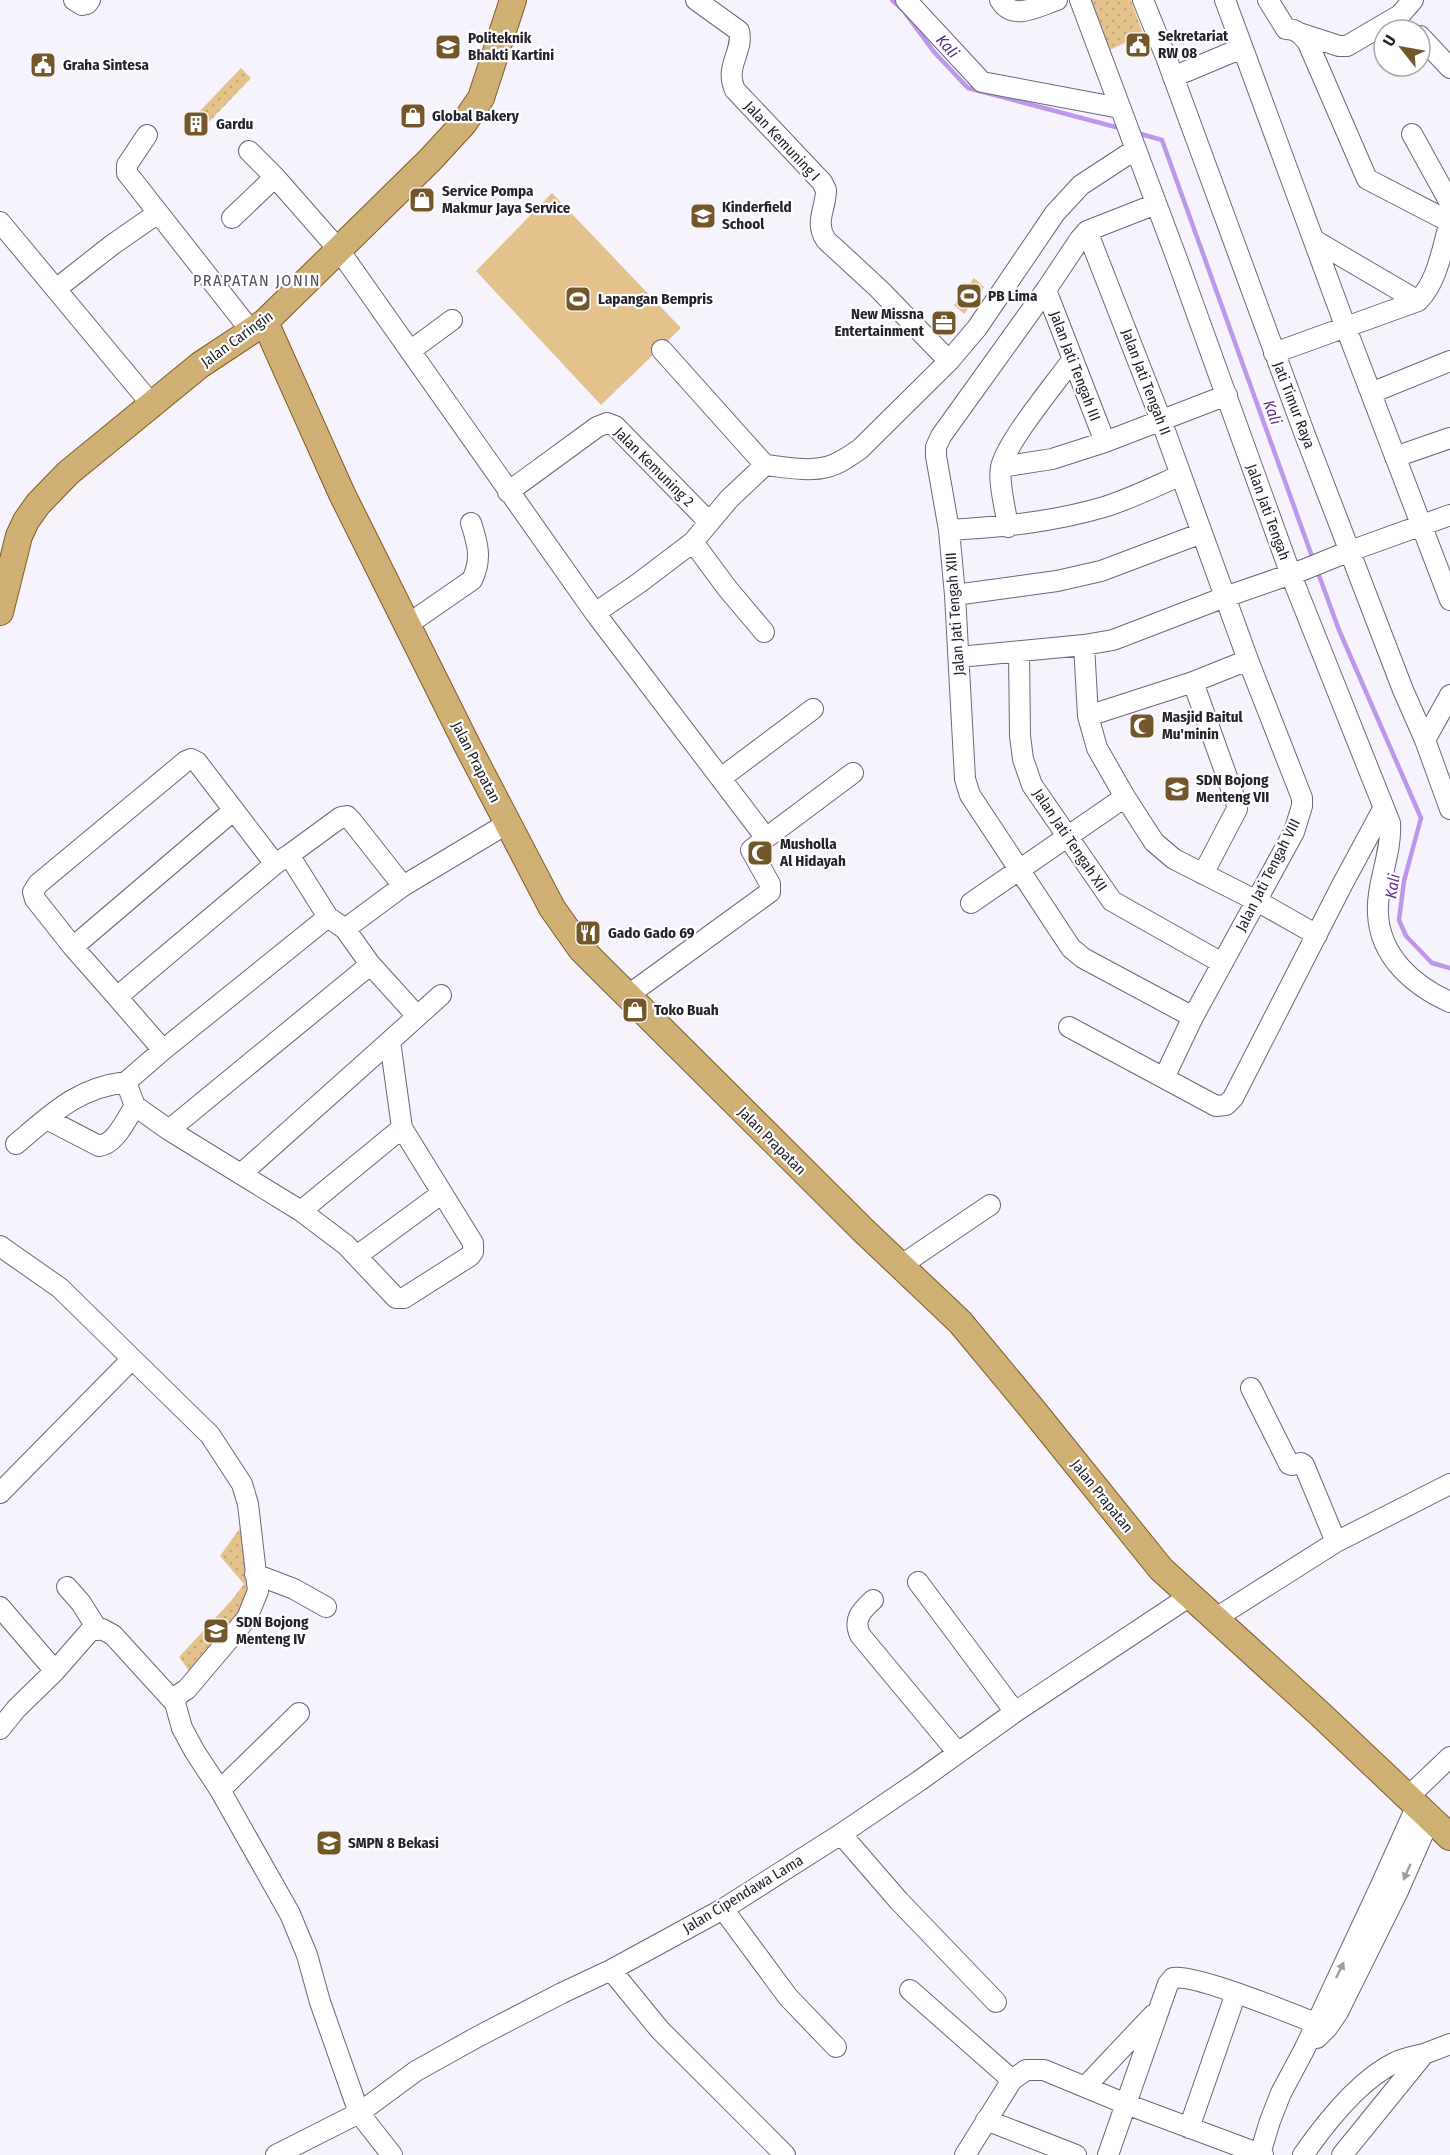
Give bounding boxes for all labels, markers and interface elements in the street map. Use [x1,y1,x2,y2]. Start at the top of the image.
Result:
north arrow [1372,18,1432,78]
place label: Sekretariat RW 08 [1158,27,1229,62]
place label: Politeknik Bhakti Kartini [468,29,554,64]
public building icon: Sekretariat RW 08 [1123,30,1153,60]
water label: Kali [932,31,963,62]
school or university icon: Politeknik Bhakti Kartini [433,32,463,62]
text: U [1379,32,1400,49]
public building icon: Graha Sintesa [28,50,58,80]
place label: Graha Sintesa [63,56,149,74]
street label: Jalan Kemuning I [740,97,824,185]
shop icon: Global Bakery [398,101,428,131]
place label: Global Bakery [432,107,520,125]
building icon: Gardu [181,109,211,139]
place label: Gardu [216,115,253,133]
place label: Service Pompa Makmur Jaya Service [442,182,571,217]
shop icon: Service Pompa Makmur Jaya Service [407,185,437,215]
place label: Kinderfield School [722,198,792,233]
school or university icon: Kinderfield School [688,201,718,231]
district label: PRAPATAN JONIN [193,271,321,290]
sports icon: PB Lima [954,281,984,311]
sports icon: Lapangan Bempris [563,284,593,314]
place label: PB Lima [988,287,1038,305]
place label: Lapangan Bempris [598,290,713,308]
place label: New Missna Entertainment [835,305,925,340]
street label: Jalan Caringin [198,307,276,371]
office icon: New Missna Entertainment [929,308,959,338]
street label: Jalan Jati Tengah III [1046,308,1104,424]
street label: Jalan Jati Tengah II [1117,326,1175,438]
street label: Jati Timur Raya [1269,359,1319,451]
water label: Kali [1259,397,1286,427]
street label: Jalan Kemuning 2 [610,423,698,511]
street label: Jalan Jati Tengah [1242,461,1294,563]
street label: Jalan Jati Tengah XIII [942,552,968,676]
place label: Masjid Baitul Mu'minin [1162,708,1244,743]
mosque icon: Masjid Baitul Mu'minin [1127,711,1157,741]
street label: Jalan Prapatan [448,718,504,806]
place label: SDN Bojong Menteng VII [1196,771,1269,806]
school or university icon: SDN Bojong Menteng VII [1162,774,1192,804]
street label: Jalan Jati Tengah XII [1029,785,1111,895]
street label: Jalan Jati Tengah VIII [1232,816,1304,934]
place label: Musholla Al Hidayah [779,835,846,870]
mosque icon: Musholla Al Hidayah [745,838,775,868]
water label: Kali [1381,872,1404,900]
restaurant icon: Gado Gado 69 [573,918,603,948]
place label: Gado Gado 69 [608,924,695,942]
shop icon: Toko Buah [620,995,650,1025]
place label: Toko Buah [654,1001,719,1019]
street label: Jalan Prapatan [734,1103,810,1179]
street label: Jalan Prapatan [1067,1456,1137,1536]
place label: SDN Bojong Menteng IV [236,1613,309,1648]
school or university icon: SDN Bojong Menteng IV [201,1616,231,1646]
school or university icon: SMPN 8 Bekasi [314,1828,344,1858]
place label: SMPN 8 Bekasi [348,1834,439,1852]
street label: Jalan Cipendawa Lama [680,1851,806,1937]
one-way arrow [1402,1863,1411,1880]
one-way arrow [1336,1962,1345,1979]

